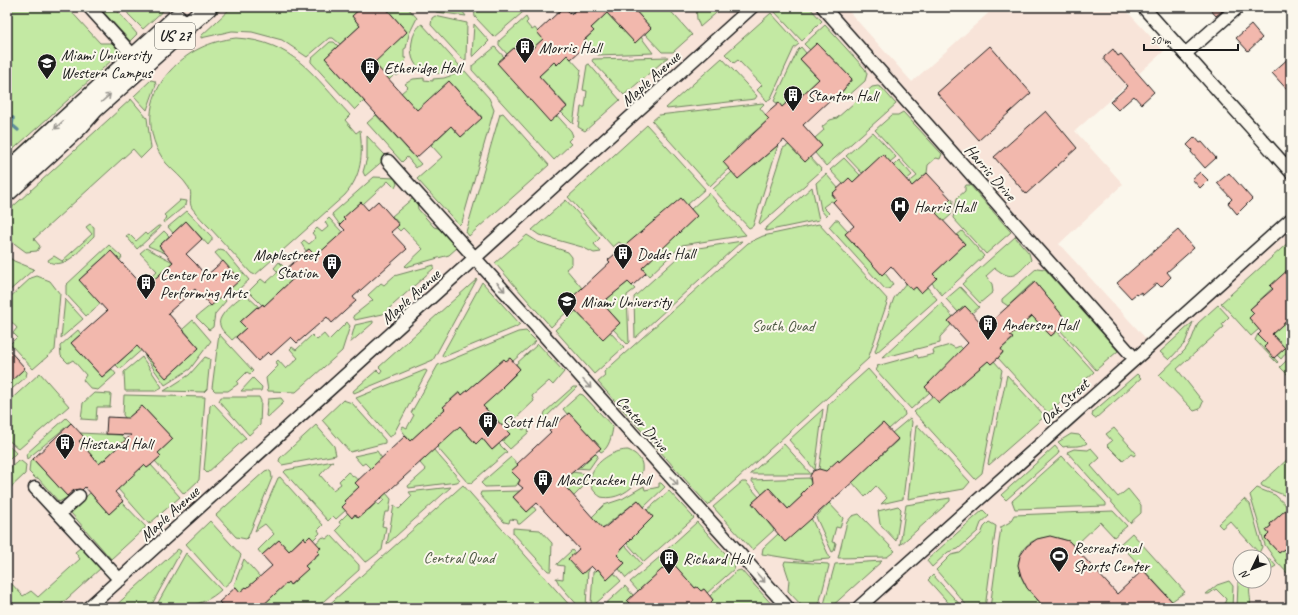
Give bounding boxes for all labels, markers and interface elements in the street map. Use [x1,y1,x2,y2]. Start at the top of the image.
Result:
road number: US 27 [155,23,195,49]
scale bar [1144,26,1238,52]
text: 50 m [1150,32,1172,48]
building icon: Morris Hall [514,36,536,64]
place label: Morris Hall [539,38,604,58]
place label: Miami University Western Campus [61,45,154,83]
street label: Maple Avenue [617,46,686,111]
school or university icon: Miami University Western Campus [36,52,58,80]
building icon: Etheridge Hall [359,56,381,84]
place label: Etheridge Hall [384,58,465,78]
building icon: Stanton Hall [782,84,804,112]
place label: Stanton Hall [807,86,881,106]
one-way arrow [101,93,111,103]
one-way arrow [54,120,64,130]
street label: Harris Drive [960,140,1021,206]
hospital icon: Harris Hall [889,195,911,223]
place label: Harris Hall [914,197,978,217]
building icon: Dodds Hall [612,242,634,270]
place label: Dodds Hall [637,244,698,264]
place label: Maplestreet Station [253,245,321,283]
building icon: Maplestreet Station [321,252,343,280]
street label: Maple Avenue [377,264,446,329]
place label: Center for the Performing Arts [160,265,249,303]
building icon: Center for the Performing Arts [135,272,157,300]
one-way arrow [496,282,506,292]
school or university icon: Miami University [556,290,578,318]
place label: Miami University [581,292,673,312]
building icon: Anderson Hall [977,313,999,341]
place label: Anderson Hall [1002,315,1081,335]
park label: South Quad [752,316,817,336]
street label: Oak Street [1036,373,1095,429]
one-way arrow [583,379,592,390]
street label: Center Drive [612,391,674,457]
building icon: Scott Hall [477,410,499,438]
place label: Scott Hall [502,412,559,432]
building icon: Hiestand Hall [54,432,76,460]
place label: Hiestand Hall [79,434,156,454]
building icon: MacCracken Hall [532,468,554,496]
place label: MacCracken Hall [557,470,654,490]
one-way arrow [670,476,679,486]
street label: Maple Avenue [136,481,205,546]
place label: Recreational Sports Center [1073,538,1151,576]
sports icon: Recreational Sports Center [1048,545,1070,573]
building icon: Richard Hall [658,547,680,575]
park label: Central Quad [423,548,497,568]
place label: Richard Hall [683,549,754,569]
north arrow [1232,549,1272,589]
text: N [1236,567,1252,583]
one-way arrow [756,573,766,583]

